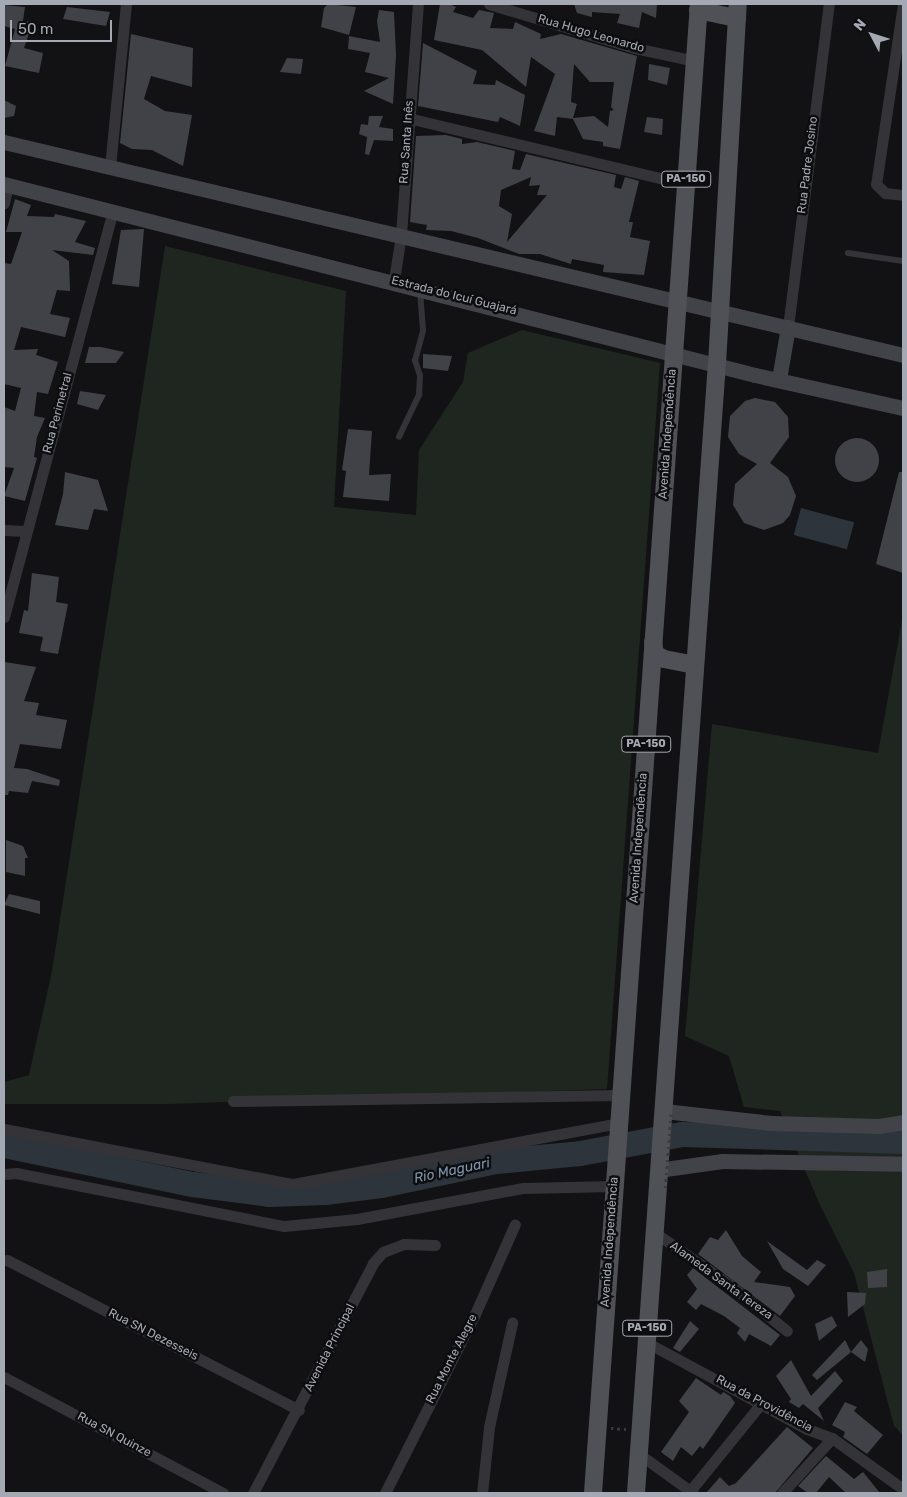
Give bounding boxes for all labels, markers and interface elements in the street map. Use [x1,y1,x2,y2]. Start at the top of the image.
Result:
scale bar [12,10,115,42]
north arrow [847,10,897,60]
street label: Rua Hugo Leonardo [536,12,646,56]
text: N [850,16,870,34]
text: 50 m [18,20,53,38]
street label: Rua Santa Inês [397,100,417,184]
street label: Rua Padre Josino [795,116,821,214]
road number: PA-150 [661,170,711,188]
street label: Estrada do Icuí Guajará [390,273,518,319]
street label: Avenida Independência [656,368,680,500]
street label: Rua Perimetral [40,371,76,455]
road number: PA-150 [621,736,671,752]
street label: Avenida Independência [627,772,651,904]
water label: Rio Maguari [413,1155,491,1187]
street label: Avenida Independência [598,1176,622,1308]
street label: Alameda Santa Tereza [667,1239,775,1323]
street label: Avenida Principal [302,1302,358,1394]
street label: Rua SN Dezesseis [106,1306,200,1364]
street label: Rua Monte Alegre [423,1312,481,1406]
road number: PA-150 [622,1320,672,1336]
street label: Rua da Providência [713,1373,815,1435]
street label: Rua SN Quinze [75,1409,153,1461]

